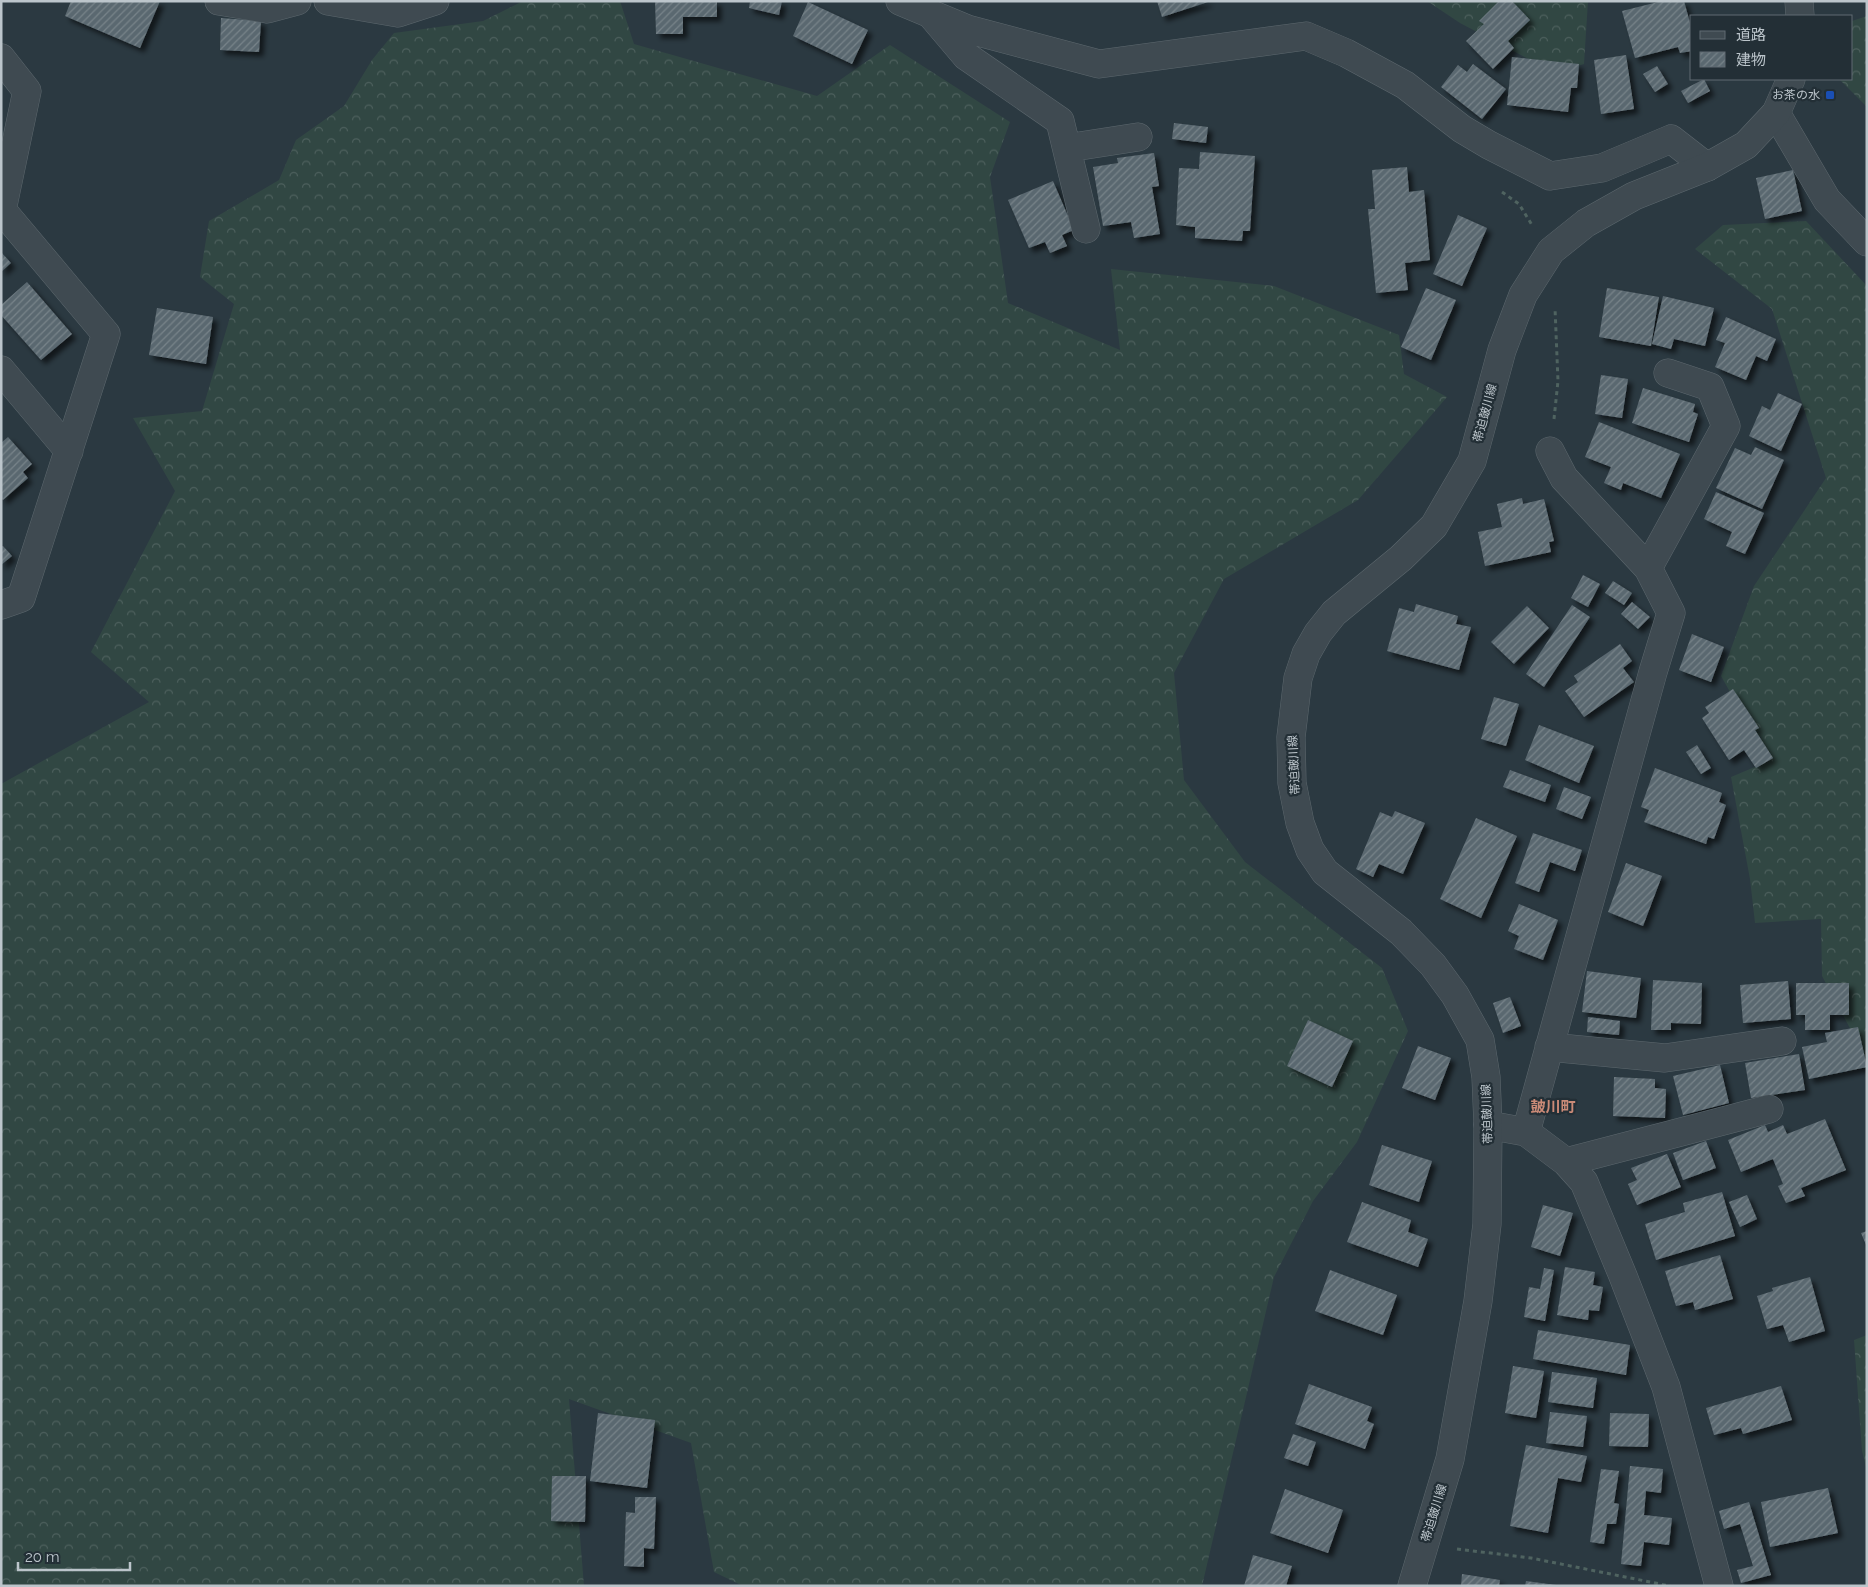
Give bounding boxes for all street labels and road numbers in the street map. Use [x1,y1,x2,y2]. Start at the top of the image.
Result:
street label: 帯迫皷川線 [1470,382,1500,444]
street label: 帯迫皷川線 [1285,735,1303,795]
street label: 帯迫皷川線 [1479,1084,1495,1144]
street label: 帯迫皷川線 [1419,1482,1449,1544]

